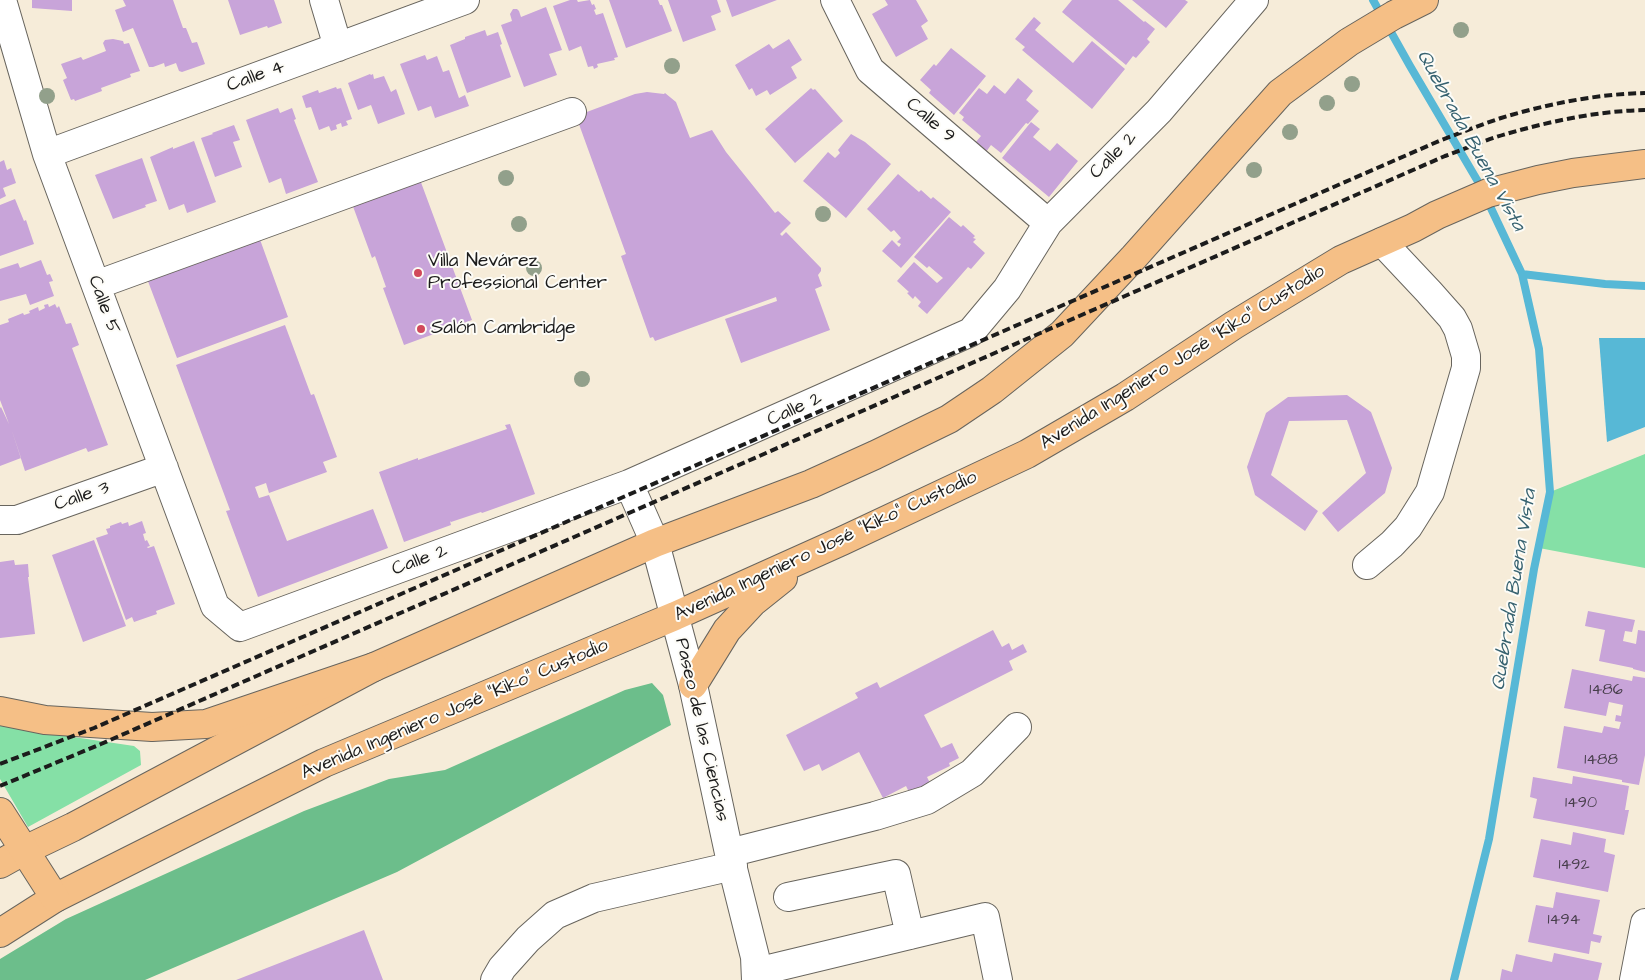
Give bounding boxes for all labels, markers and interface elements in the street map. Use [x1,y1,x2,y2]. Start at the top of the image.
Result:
water label: Quebrada Buena Vista [1410,46,1530,236]
street label: Calle 4 [224,56,288,98]
street label: Calle 9 [901,93,959,149]
street label: Calle 2 [1085,127,1143,185]
place label: Villa Nevárez Professional Center [428,251,607,295]
street label: Avenida Ingeniero José "Kiko" Custodio [1036,261,1330,455]
marker: Villa Nevárez Professional Center [412,267,424,279]
street label: Calle 5 [82,273,124,337]
place label: Salón Cambridge [431,318,575,340]
marker: Salón Cambridge [415,323,427,335]
street label: Calle 2 [764,388,826,432]
street label: Avenida Ingeniero José "Kiko" Custodio [671,467,981,627]
street label: Calle 3 [52,477,112,517]
water label: Quebrada Buena Vista [1487,488,1543,692]
street label: Calle 2 [389,540,451,582]
street label: Avenida Ingeniero José "Kiko" Custodio [298,635,612,785]
street label: Paseo de las Ciencias [669,636,733,824]
house number: 1486 [1589,681,1623,701]
house number: 1488 [1584,751,1618,771]
house number: 1490 [1565,794,1597,814]
house number: 1492 [1558,856,1590,876]
house number: 1494 [1548,911,1580,931]

